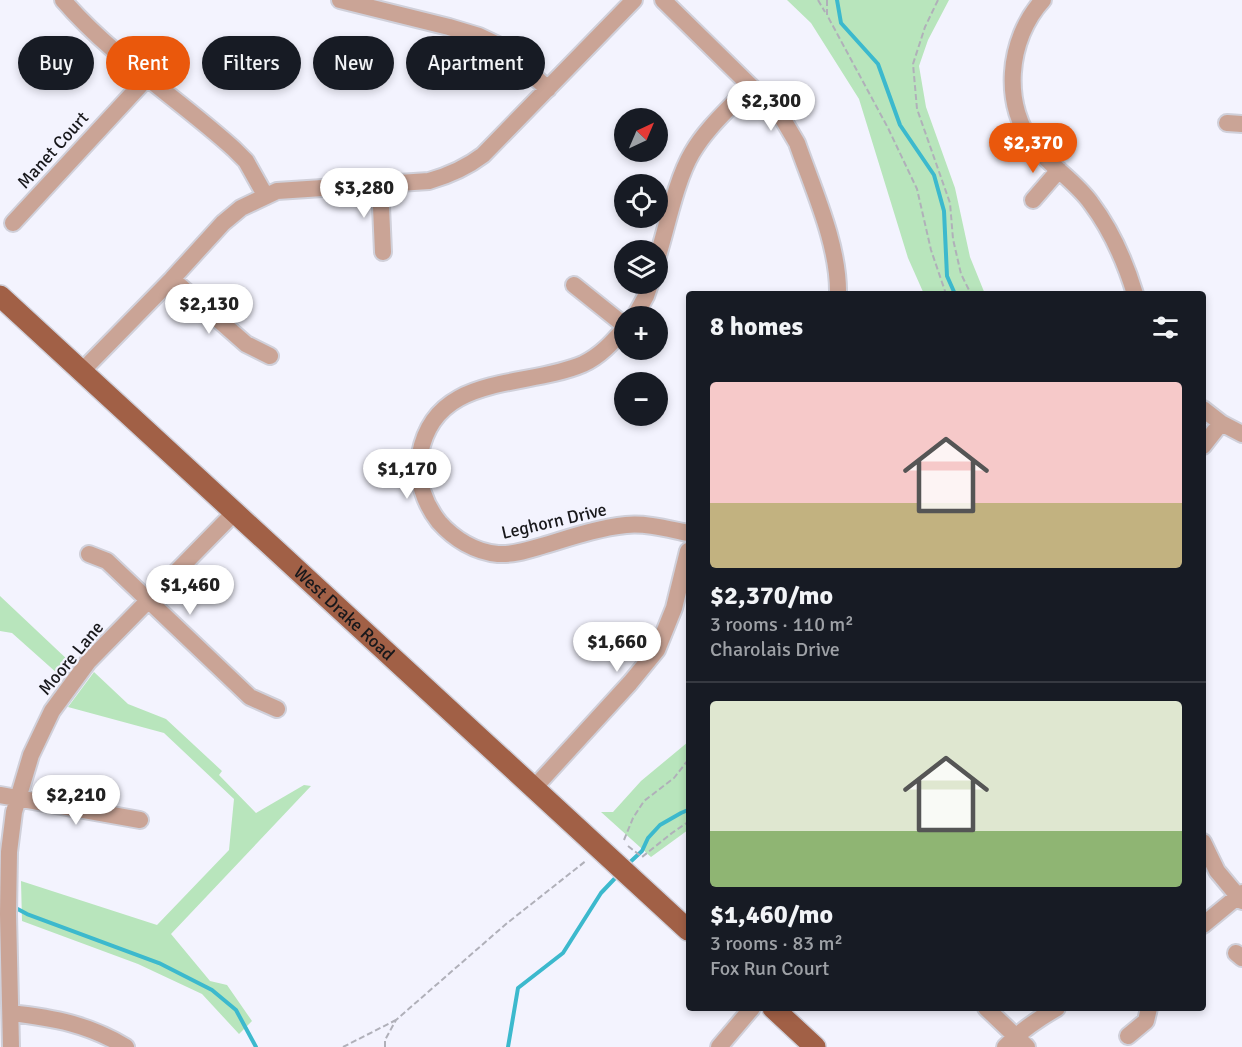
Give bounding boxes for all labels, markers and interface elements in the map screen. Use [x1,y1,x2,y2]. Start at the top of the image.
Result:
chip: Buy [18,36,94,90]
chip: Rent [106,36,190,90]
chip: Filters [202,36,301,90]
chip: New [313,36,394,90]
chip: Apartment [406,36,545,90]
pin: $2,300 [722,81,820,132]
text: $2,300 [741,88,801,113]
street label: Manet Court [13,107,93,193]
north arrow [614,108,668,162]
map controls [614,108,668,426]
pin: $2,370 [984,123,1082,174]
text: $2,370 [1003,130,1063,155]
pin: $3,280 [315,168,413,219]
button: locate [614,174,668,228]
text: $3,280 [334,175,394,200]
button: layers [614,240,668,294]
pin: $2,130 [160,284,258,335]
text: $2,130 [179,291,239,316]
button: + [614,306,668,360]
text: 8 homes [710,311,803,343]
icon: filters [1149,311,1182,344]
button: − [614,372,668,426]
icon: home [892,421,1000,529]
pin: $1,170 [358,449,456,500]
text: $1,170 [377,456,437,481]
street label: Leghorn Drive [499,498,609,544]
street label: West Drake Road [289,561,399,665]
pin: $1,460 [141,565,239,616]
text: $1,460 [160,572,220,597]
text: $2,370/mo [710,580,833,612]
text: 3 rooms · 110 m² [710,612,854,637]
street label: Moore Lane [34,617,108,699]
pin: $1,660 [568,622,666,673]
text: $1,660 [587,629,647,654]
text: Charolais Drive [710,637,840,662]
icon: home [892,740,1000,848]
pin: $2,210 [27,775,125,826]
text: $2,210 [46,782,106,807]
text: $1,460/mo [710,899,833,931]
text: 3 rooms · 83 m² [710,931,843,956]
text: Fox Run Court [710,956,829,981]

